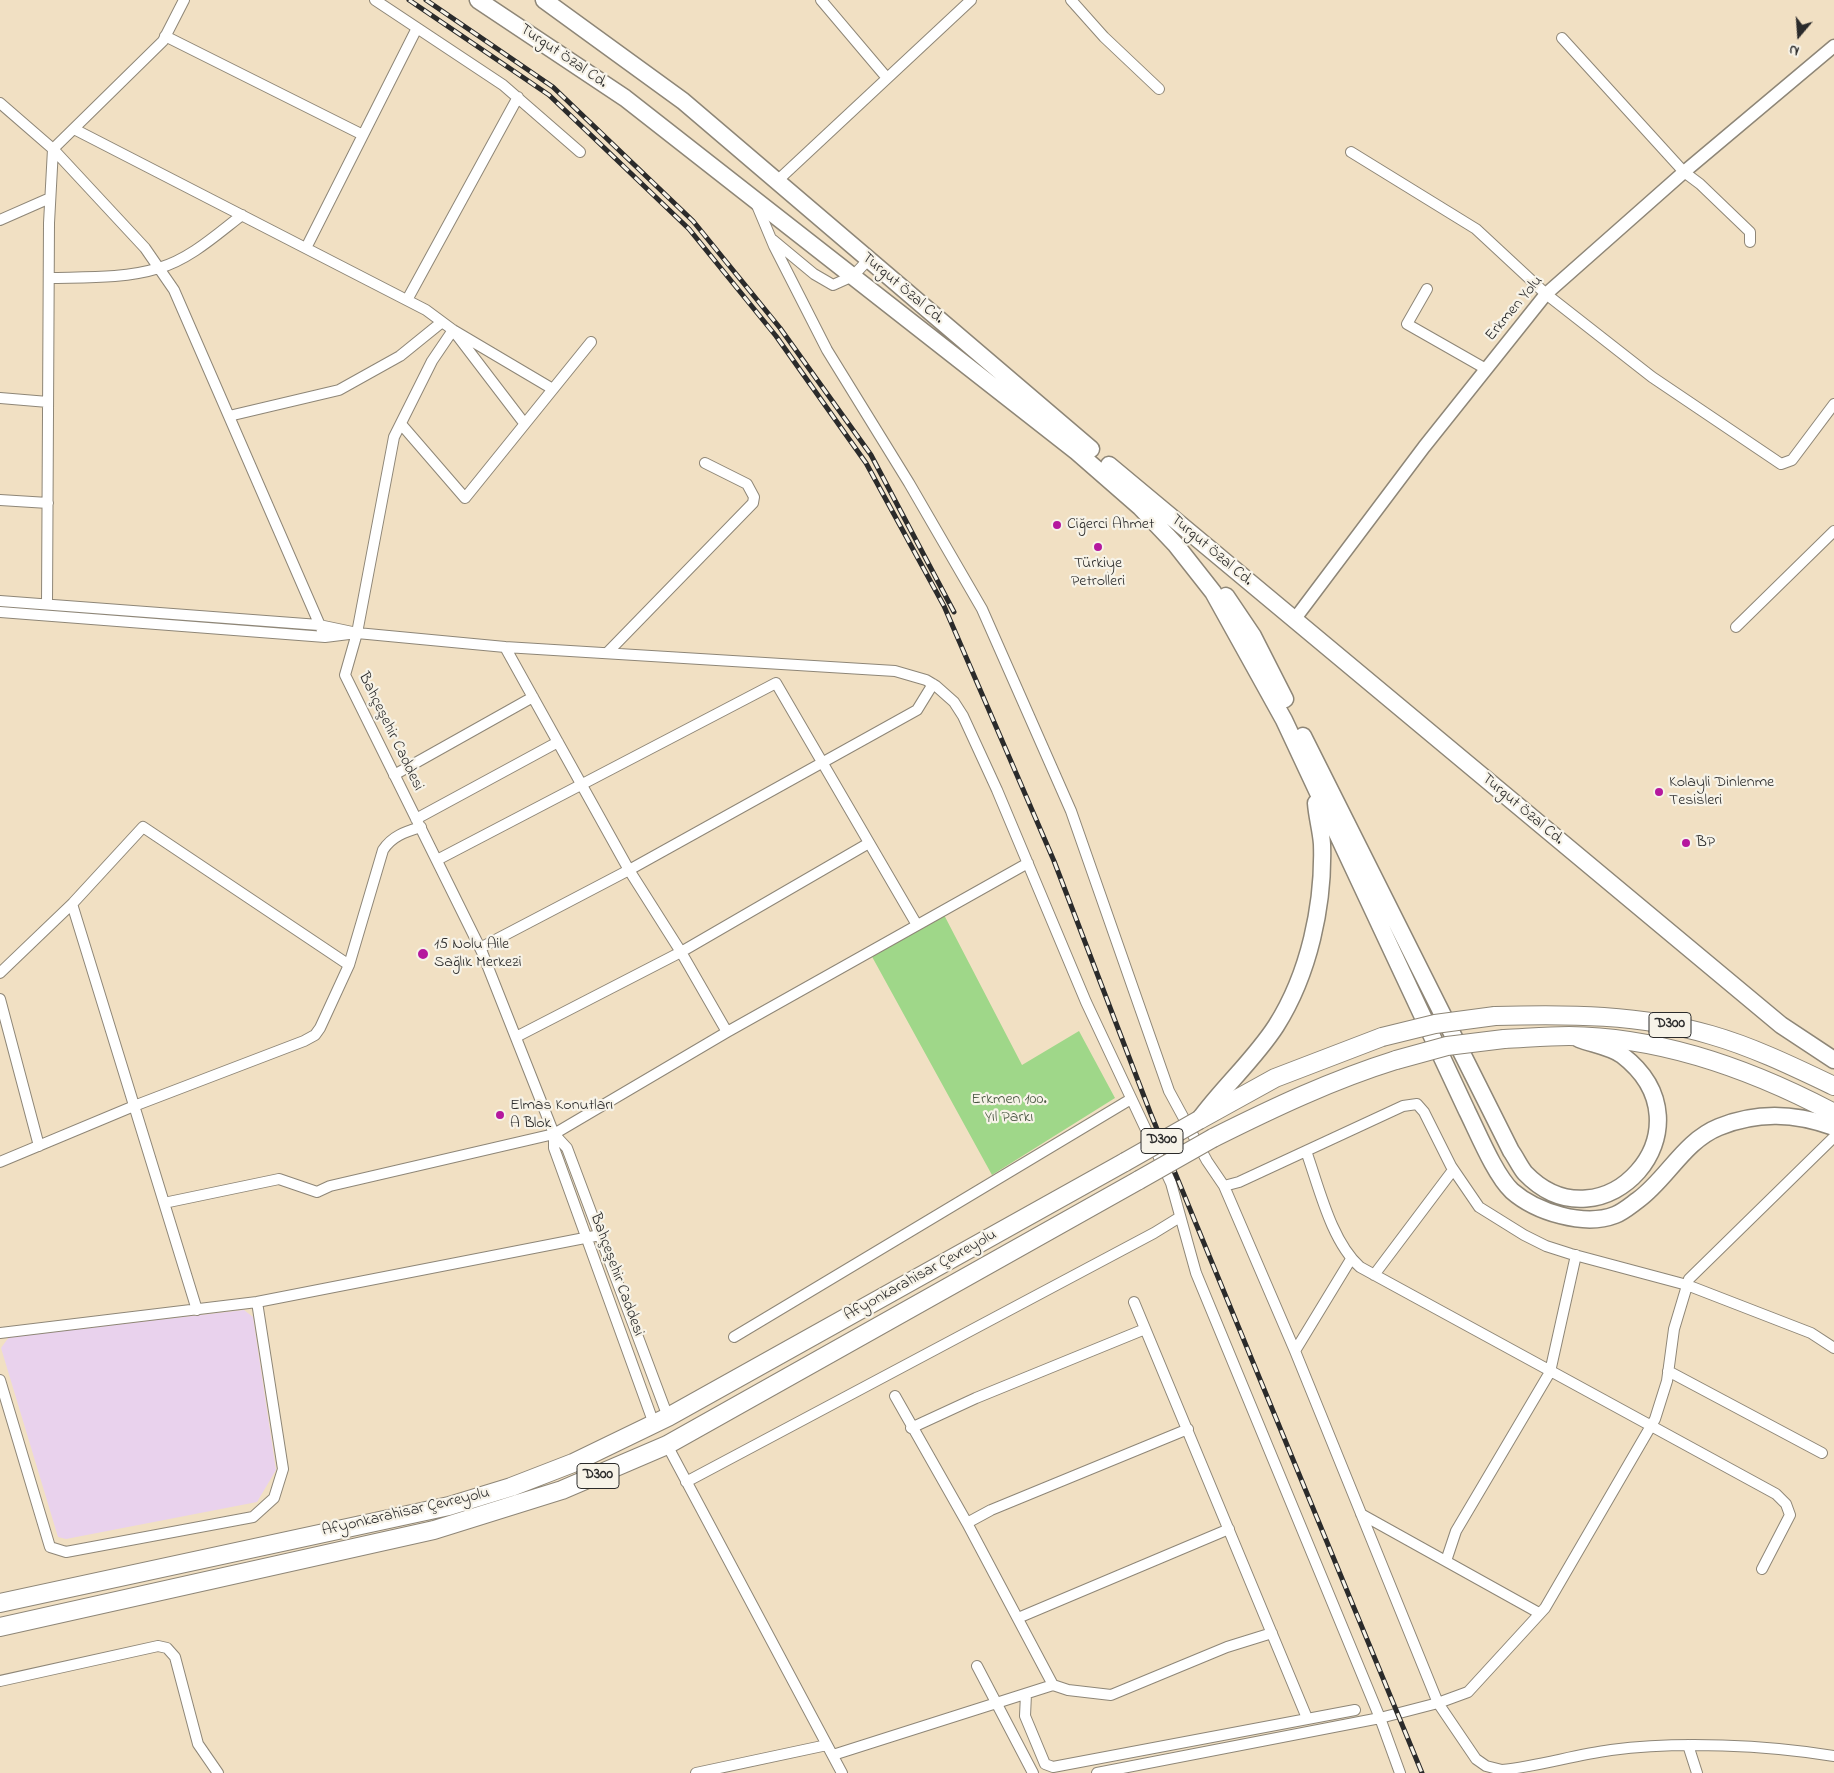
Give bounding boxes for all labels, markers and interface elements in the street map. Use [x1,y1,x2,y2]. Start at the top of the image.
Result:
north arrow [1774,10,1824,60]
street label: Turgut Özal Cd. [516,21,610,93]
text: N [1786,38,1802,61]
street label: Turgut Özal Cd. [857,249,947,329]
street label: Erkmen Yolu [1482,272,1548,346]
street label: Turgut Özal Cd. [1166,511,1256,591]
place label: Ciğerci Ahmet [1067,515,1154,535]
marker: Ciğerci Ahmet [1051,519,1063,531]
marker: Türkiye Petrolleri [1092,541,1104,553]
place label: Türkiye Petrolleri [1071,554,1125,592]
street label: Bahçeşehir Caddesi [353,670,427,794]
street label: Turgut Özal Cd. [1477,770,1567,850]
place label: Kolayli Dinlenme Tesisleri [1669,773,1774,811]
marker: Kolayli Dinlenme Tesisleri [1653,786,1665,798]
place label: BP [1696,833,1715,853]
marker: BP [1680,837,1692,849]
place label: 15 Nolu Aile Sağlık Merkezi [434,935,522,973]
marker: 15 Nolu Aile Sağlık Merkezi [416,947,430,961]
road number: D300 [1649,1012,1691,1038]
park label: Erkmen 100. Yıl Parkı [971,1090,1047,1128]
place label: Elmas Konutları A Blok [510,1096,613,1134]
marker: Elmas Konutları A Blok [494,1109,506,1121]
road number: D300 [1141,1128,1183,1154]
street label: Bahçeşehir Caddesi [585,1211,647,1339]
street label: Afyonkarahisar Çevreyolu [841,1226,1001,1326]
road number: D300 [577,1464,619,1488]
street label: Afyonkarahisar Çevreyolu [320,1484,492,1542]

